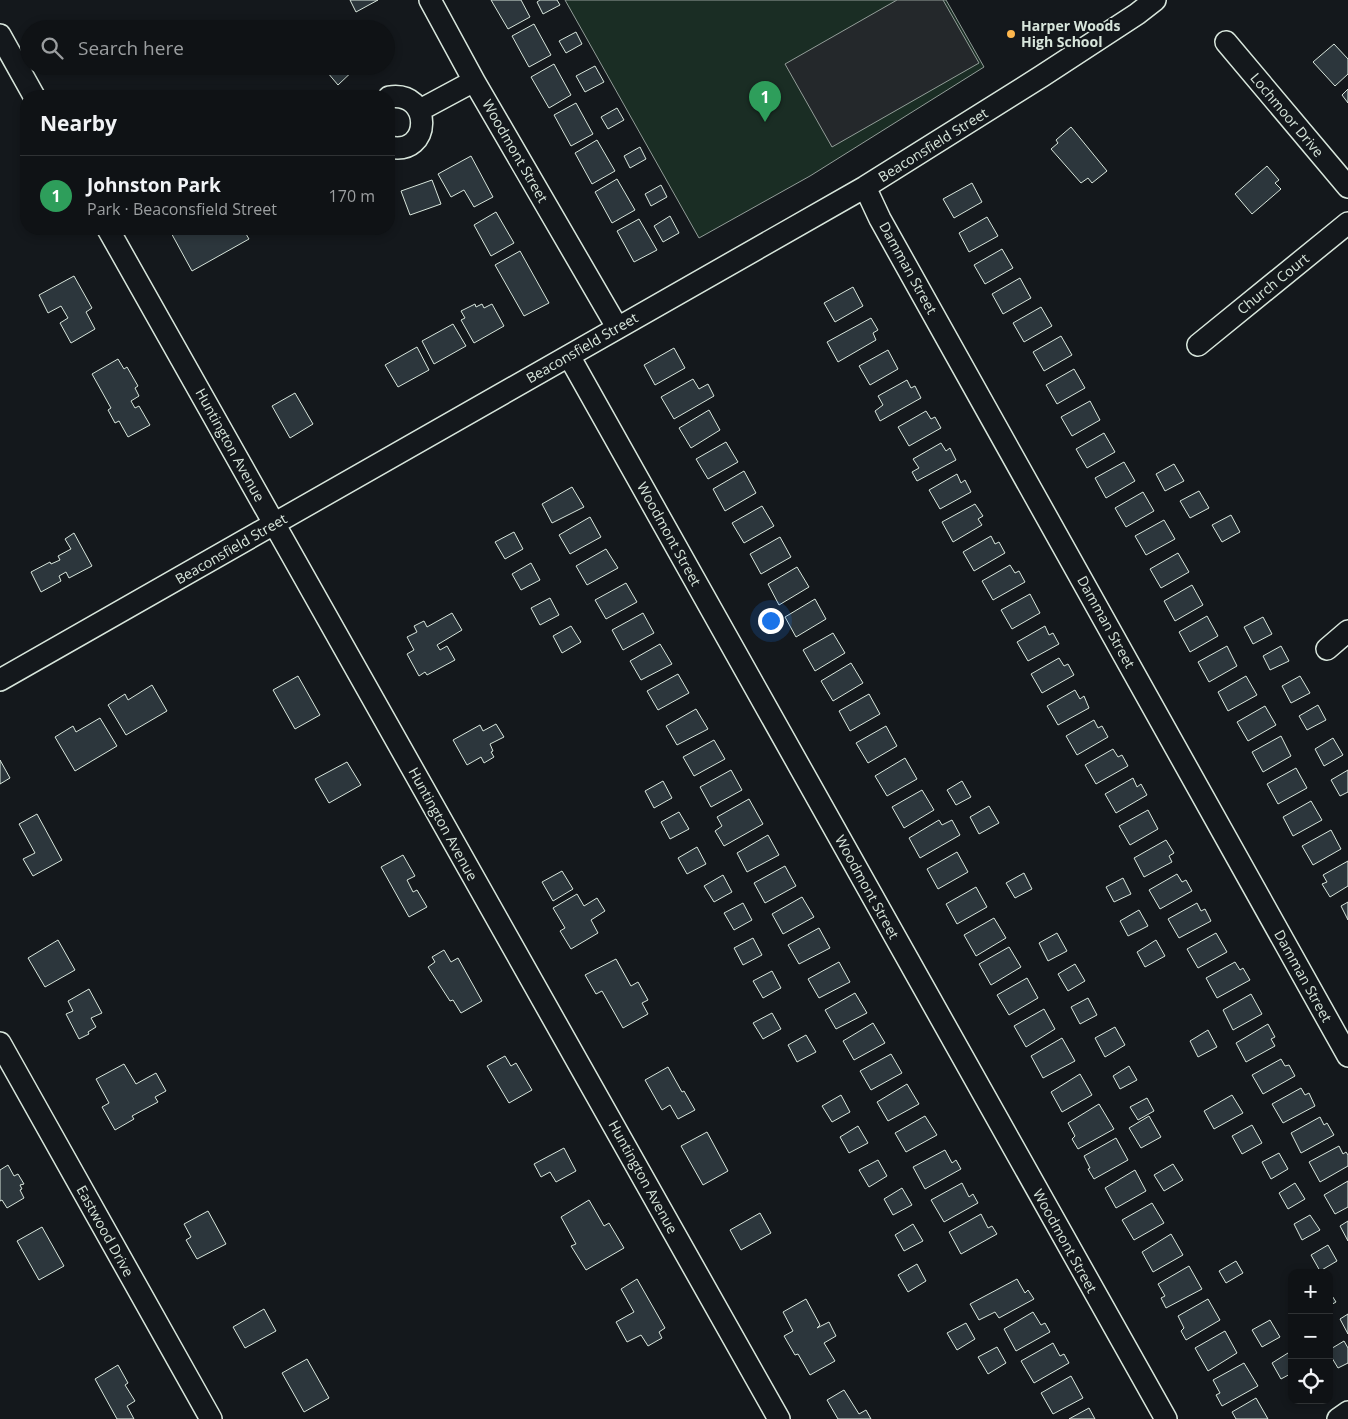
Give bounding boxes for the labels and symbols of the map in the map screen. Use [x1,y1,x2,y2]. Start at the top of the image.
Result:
place label: Harper Woods High School [1021,16,1120,51]
marker: Harper Woods High School [1005,28,1017,40]
street label: Lochmoor Drive [1247,69,1328,161]
pin: 1 [749,81,781,122]
street label: Woodmont Street [478,96,553,206]
street label: Beaconsfield Street [874,103,991,186]
street label: Damman Street [875,218,942,317]
street label: Church Court [1233,249,1313,318]
street label: Beaconsfield Street [522,308,641,387]
street label: Huntington Avenue [191,385,269,505]
street label: Woodmont Street [633,478,706,589]
street label: Beaconsfield Street [171,509,290,588]
street label: Damman Street [1073,572,1140,671]
your location [758,608,784,634]
street label: Huntington Avenue [404,764,482,884]
street label: Woodmont Street [831,831,904,942]
street label: Damman Street [1270,926,1337,1025]
street label: Huntington Avenue [604,1117,682,1237]
street label: Eastwood Drive [73,1182,138,1280]
street label: Woodmont Street [1029,1185,1102,1296]

